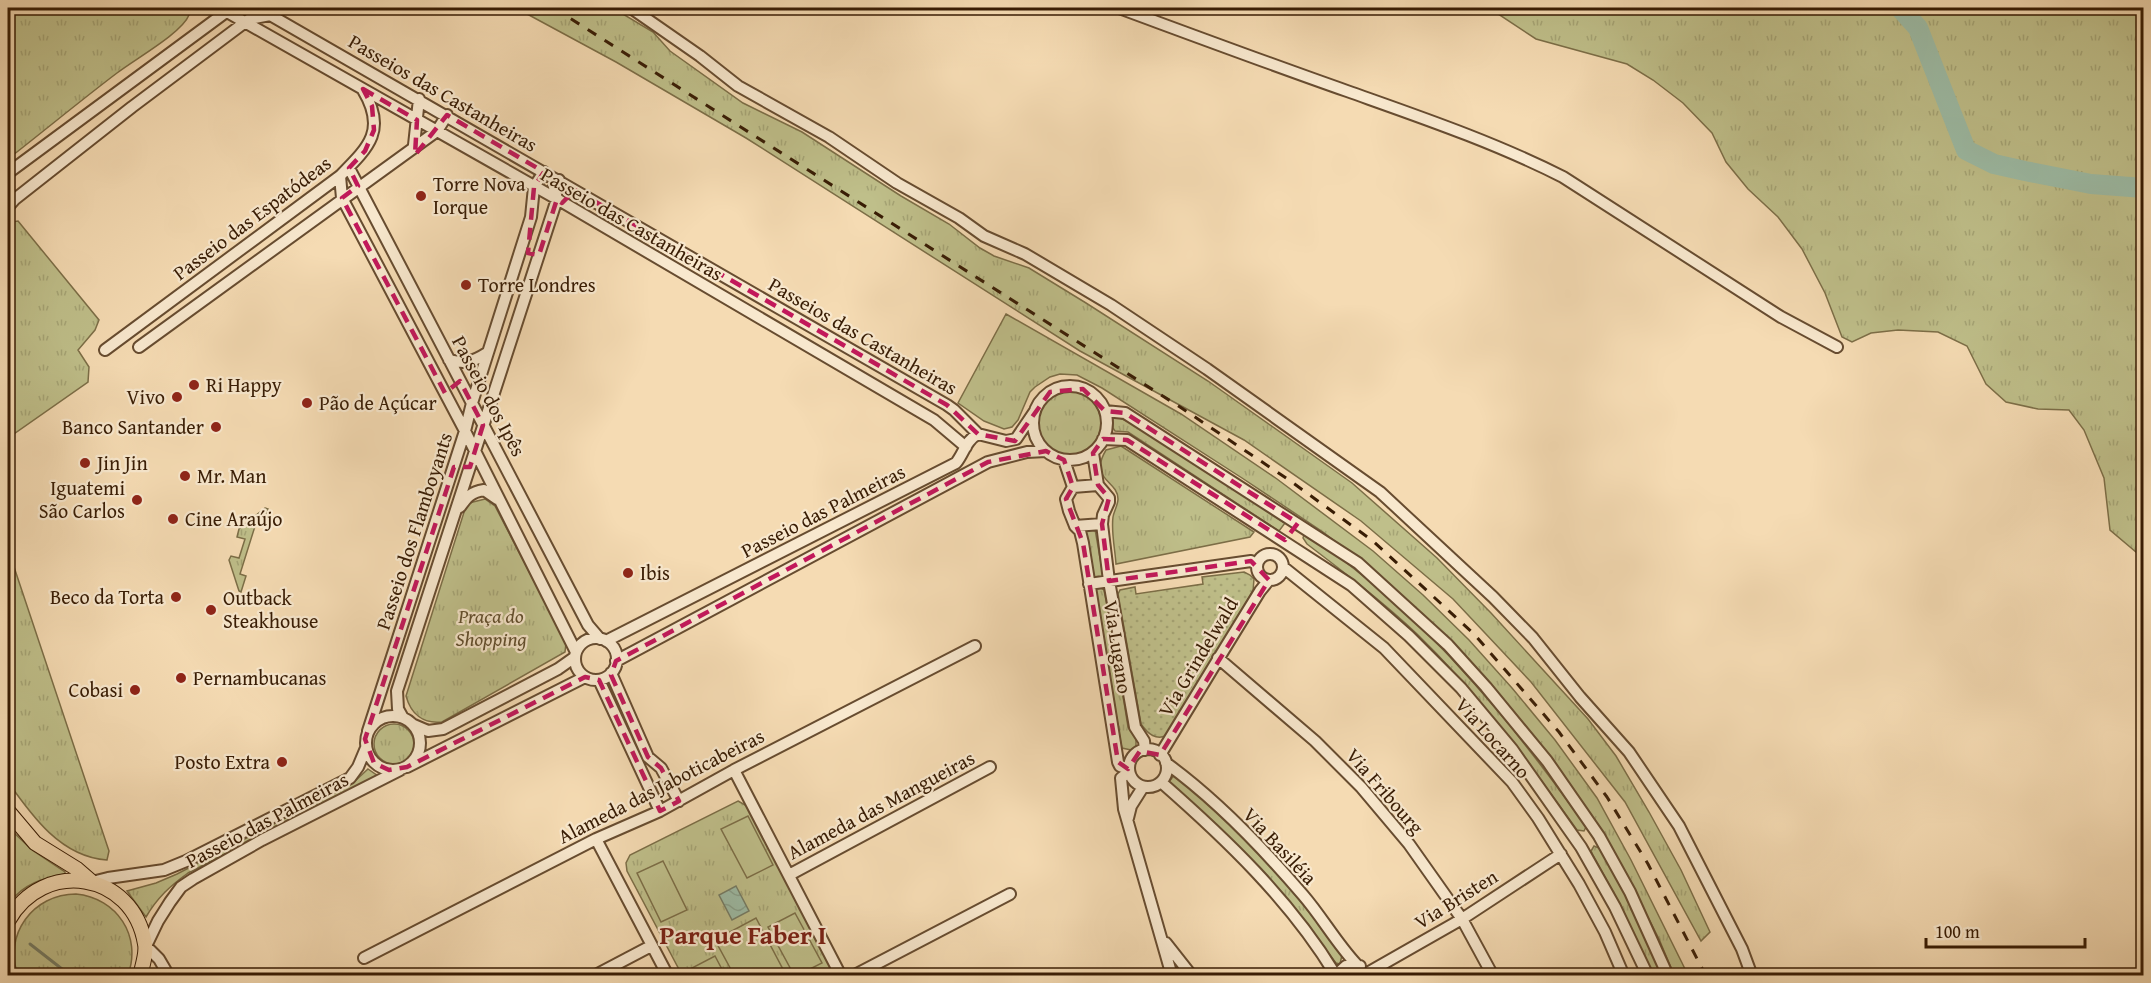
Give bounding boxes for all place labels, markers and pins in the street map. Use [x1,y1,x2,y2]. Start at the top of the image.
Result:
place label: Torre Nova Iorque [433,169,526,221]
marker: Torre Nova Iorque [414,189,428,203]
place label: Torre Londres [478,270,596,299]
marker: Torre Londres [459,278,473,292]
place label: Ri Happy [206,370,282,399]
marker: Ri Happy [187,378,201,392]
place label: Vivo [127,382,165,411]
place label: Pão de Açúcar [319,388,437,417]
marker: Vivo [170,390,184,404]
marker: Pão de Açúcar [300,396,314,410]
place label: Banco Santander [62,412,204,441]
marker: Banco Santander [209,420,223,434]
place label: Jin Jin [94,448,148,477]
marker: Jin Jin [78,456,92,470]
place label: Mr. Man [197,461,267,490]
marker: Mr. Man [178,469,192,483]
place label: Iguatemi São Carlos [39,473,125,525]
marker: Iguatemi São Carlos [130,493,144,507]
place label: Cine Araújo [185,504,283,533]
marker: Cine Araújo [166,512,180,526]
place label: Ibis [640,558,670,587]
marker: Ibis [621,566,635,580]
place label: Beco da Torta [50,582,165,611]
place label: Outback Steakhouse [223,583,318,635]
marker: Beco da Torta [169,590,183,604]
marker: Outback Steakhouse [204,603,218,617]
place label: Pernambucanas [193,663,327,692]
marker: Pernambucanas [174,671,188,685]
place label: Cobasi [69,675,123,704]
marker: Cobasi [128,683,142,697]
place label: Posto Extra [175,747,271,776]
marker: Posto Extra [275,755,289,769]

